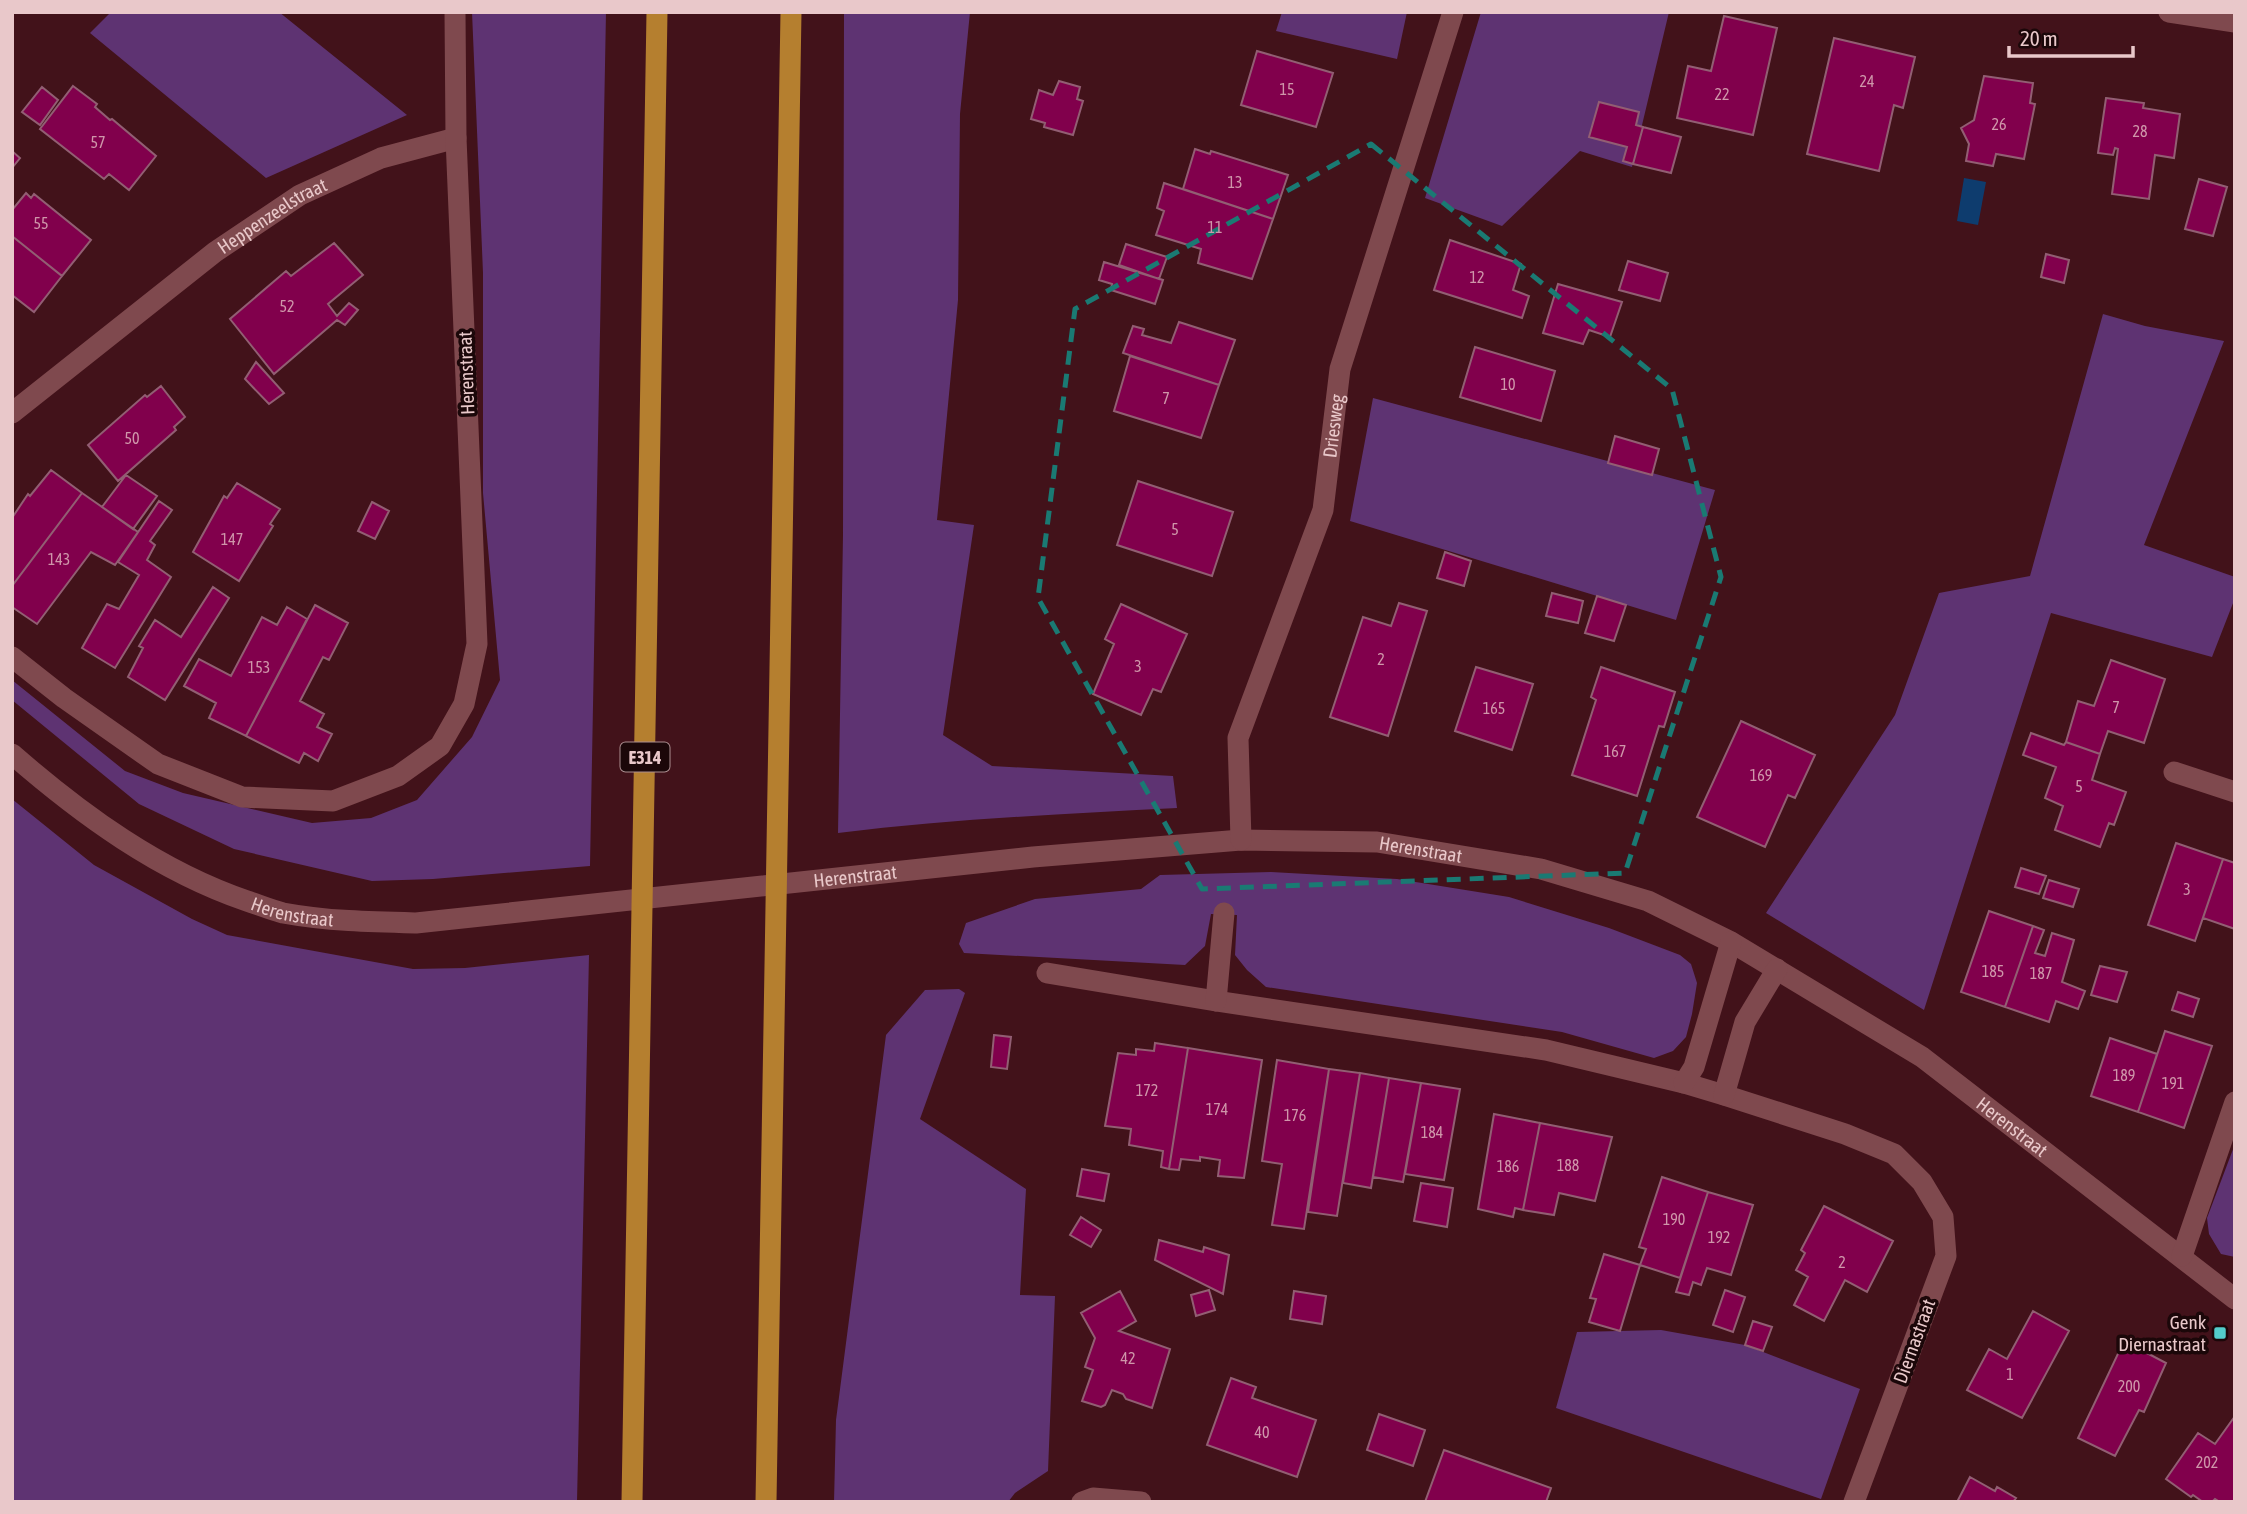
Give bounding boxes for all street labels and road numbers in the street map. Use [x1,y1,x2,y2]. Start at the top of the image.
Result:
street label: Heppenzeelstraat [213,173,330,258]
street label: Herenstraat [454,331,478,415]
street label: Driesweg [1318,392,1348,459]
road number: E314 [620,742,670,772]
street label: Herenstraat [1378,832,1464,867]
street label: Herenstraat [812,861,898,891]
street label: Herenstraat [248,892,334,930]
street label: Herenstraat [1972,1092,2052,1161]
street label: Diernastraat [1889,1296,1939,1386]

